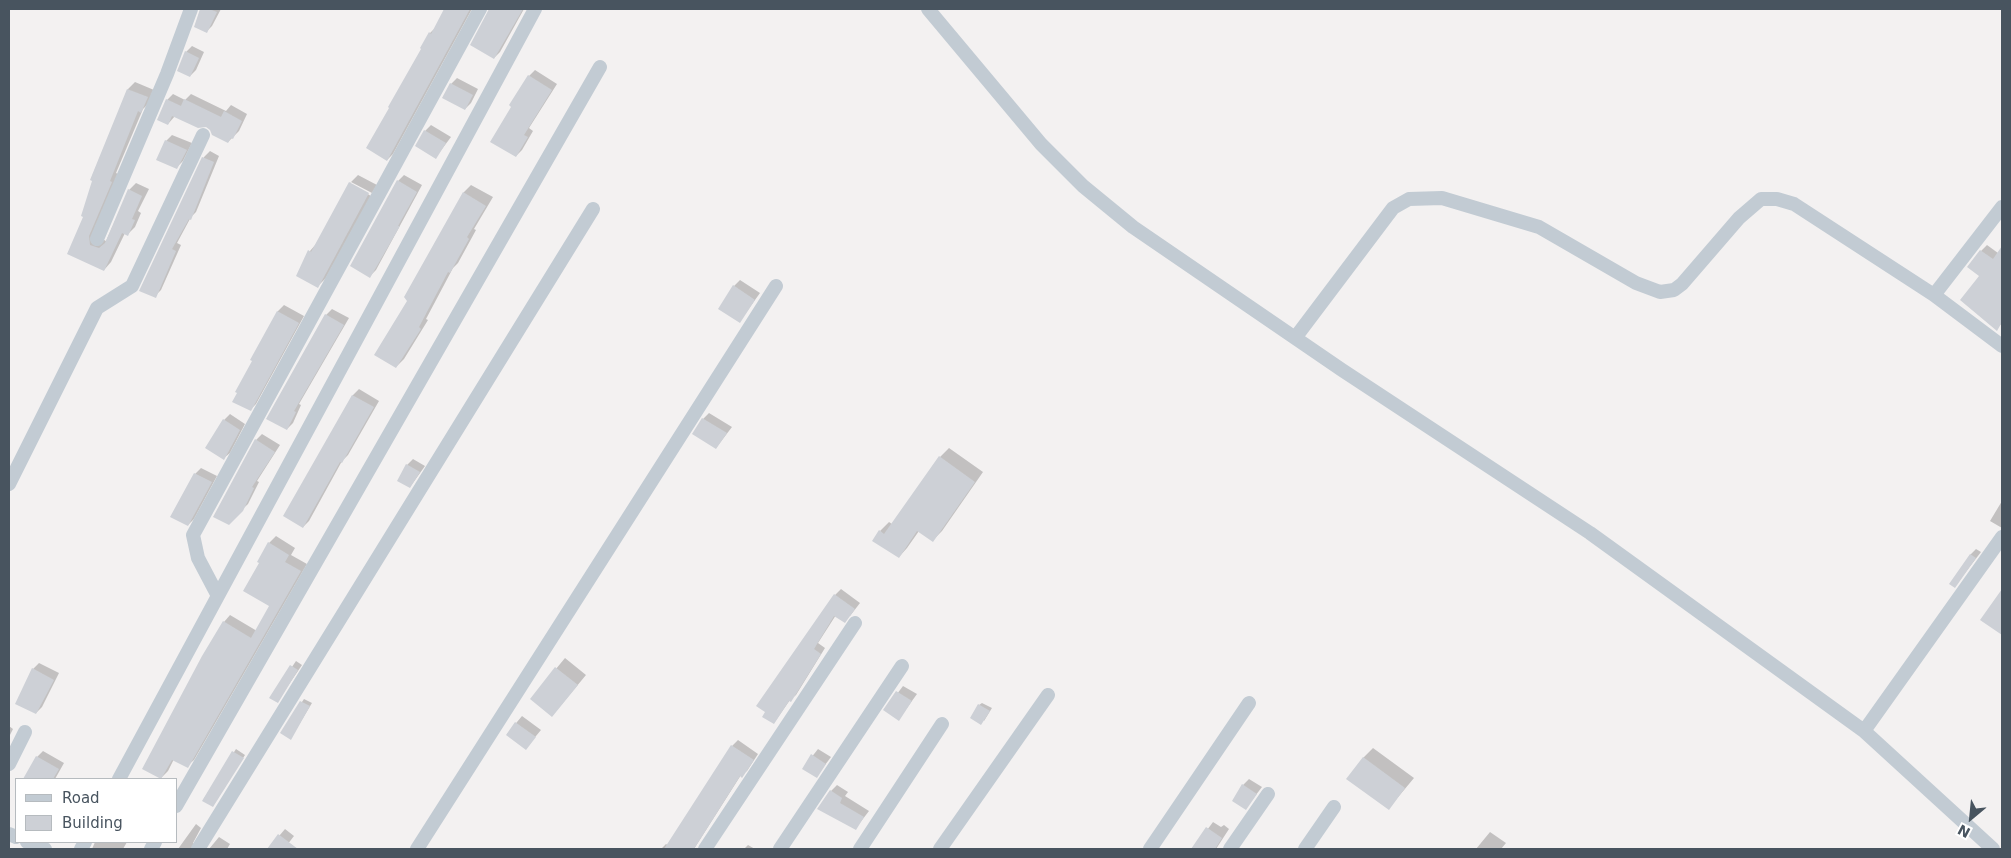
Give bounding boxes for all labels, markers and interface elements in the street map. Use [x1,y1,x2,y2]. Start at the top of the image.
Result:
legend [15,778,178,843]
text: Road [62,789,100,807]
north arrow [1946,793,1996,843]
text: Building [62,814,123,832]
text: N [1955,821,1973,841]

